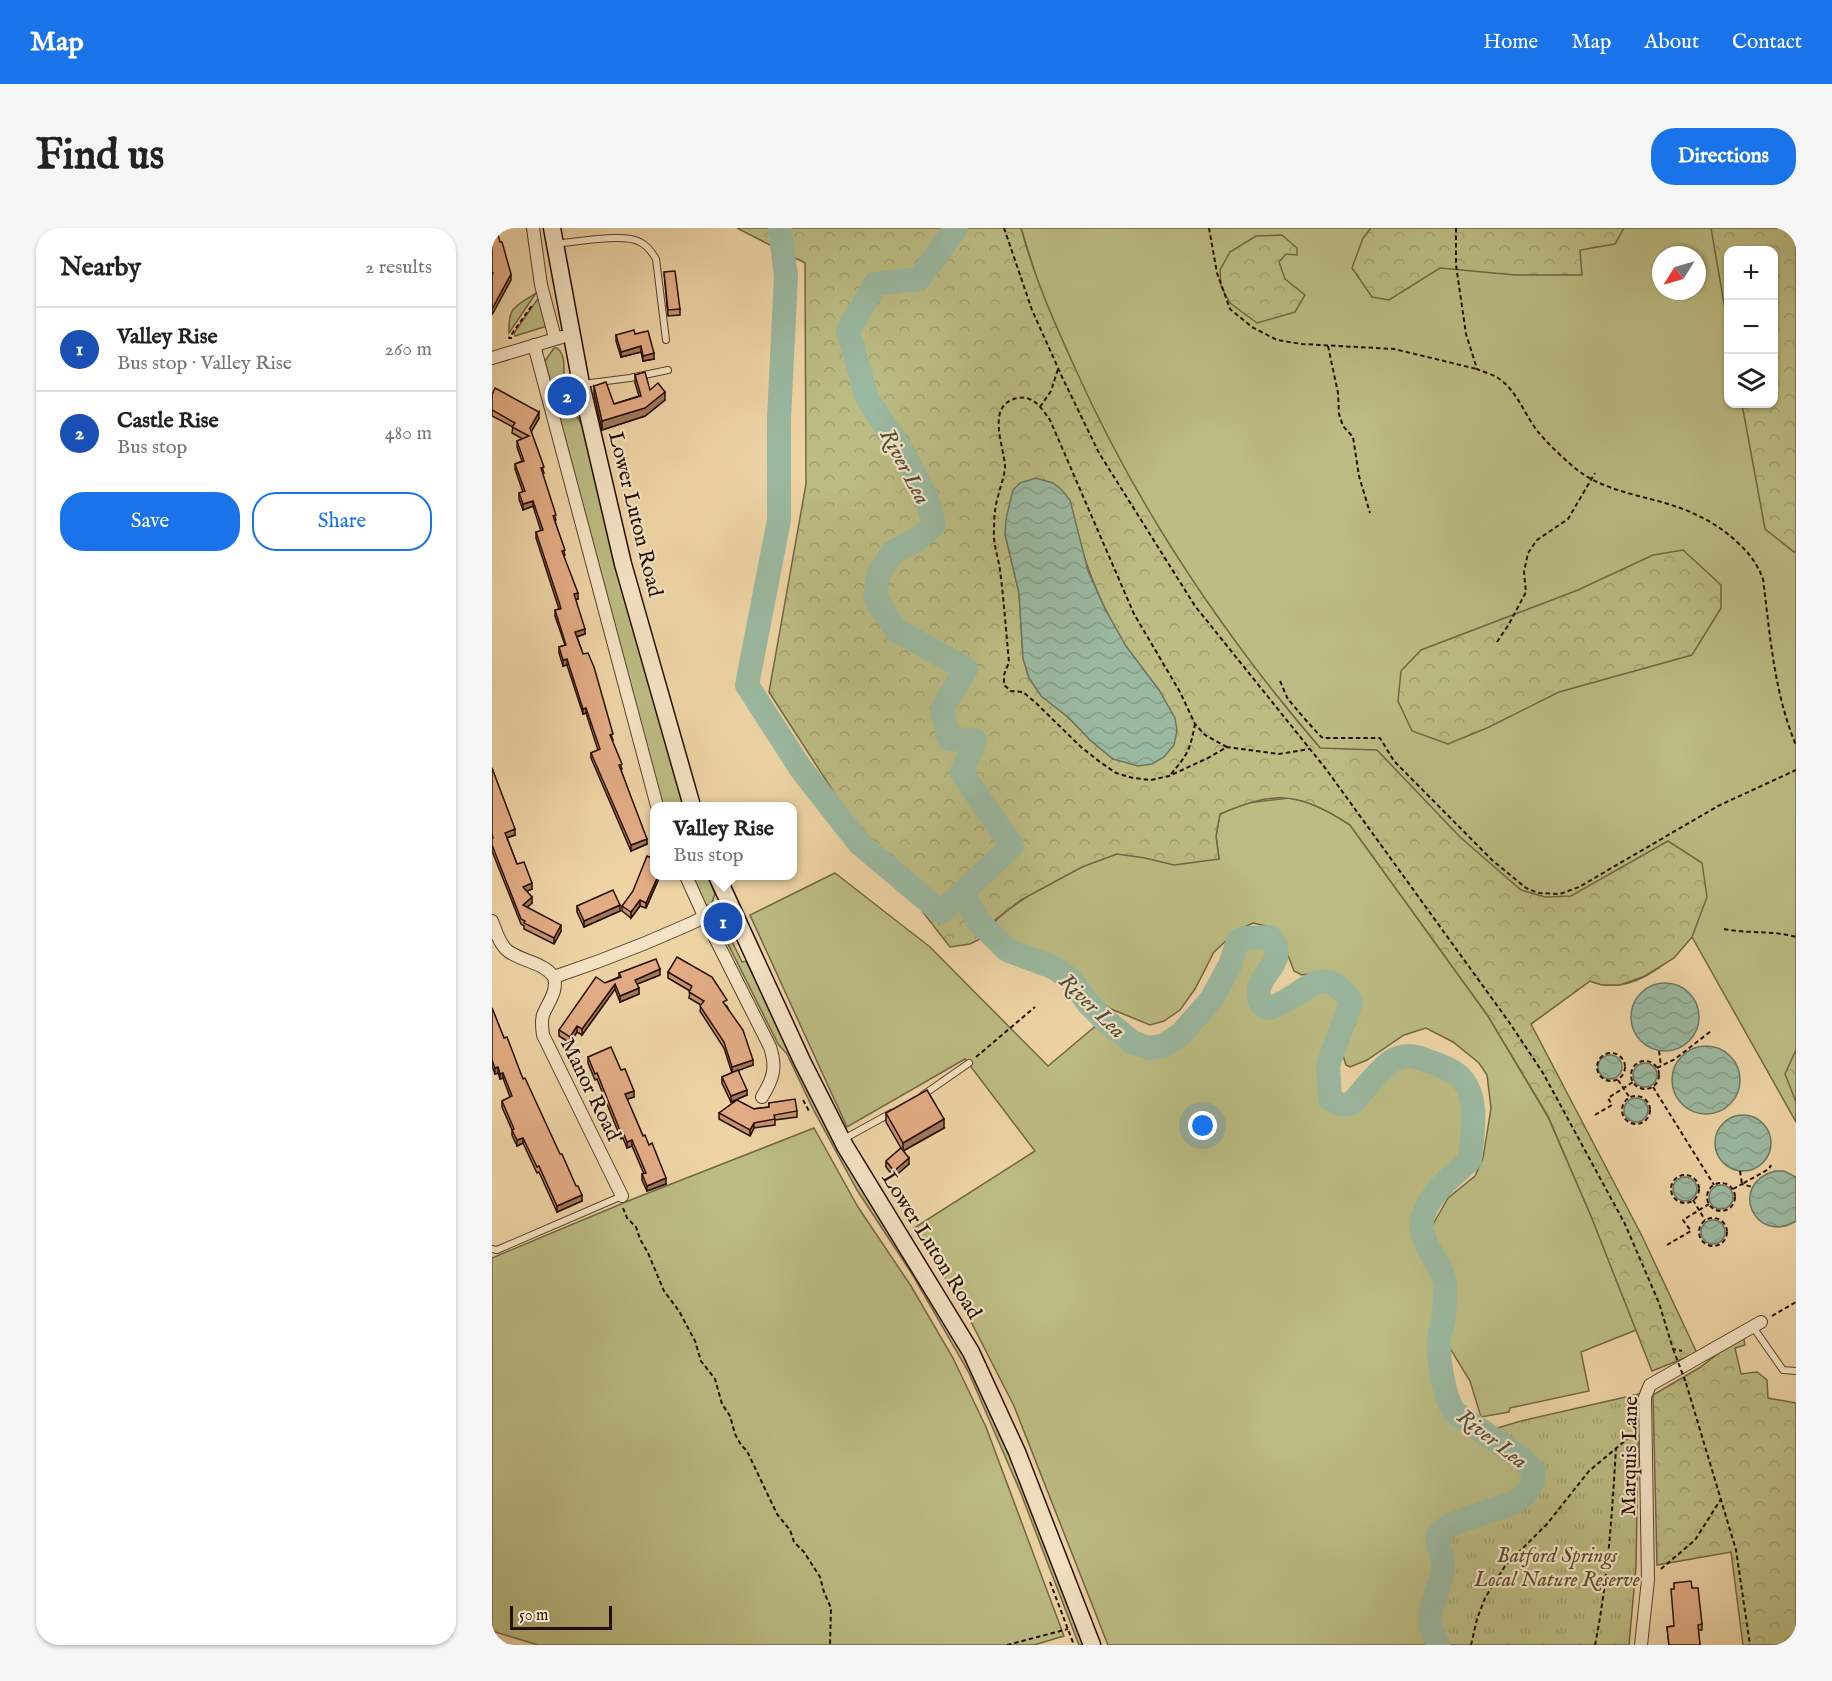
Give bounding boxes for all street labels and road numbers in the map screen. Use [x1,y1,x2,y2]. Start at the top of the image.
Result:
street label: Lower Luton Road [601,429,668,601]
street label: Manor Road [553,1034,626,1146]
street label: Lower Luton Road [874,1167,987,1325]
street label: Marquis Lane [1616,1395,1645,1516]

